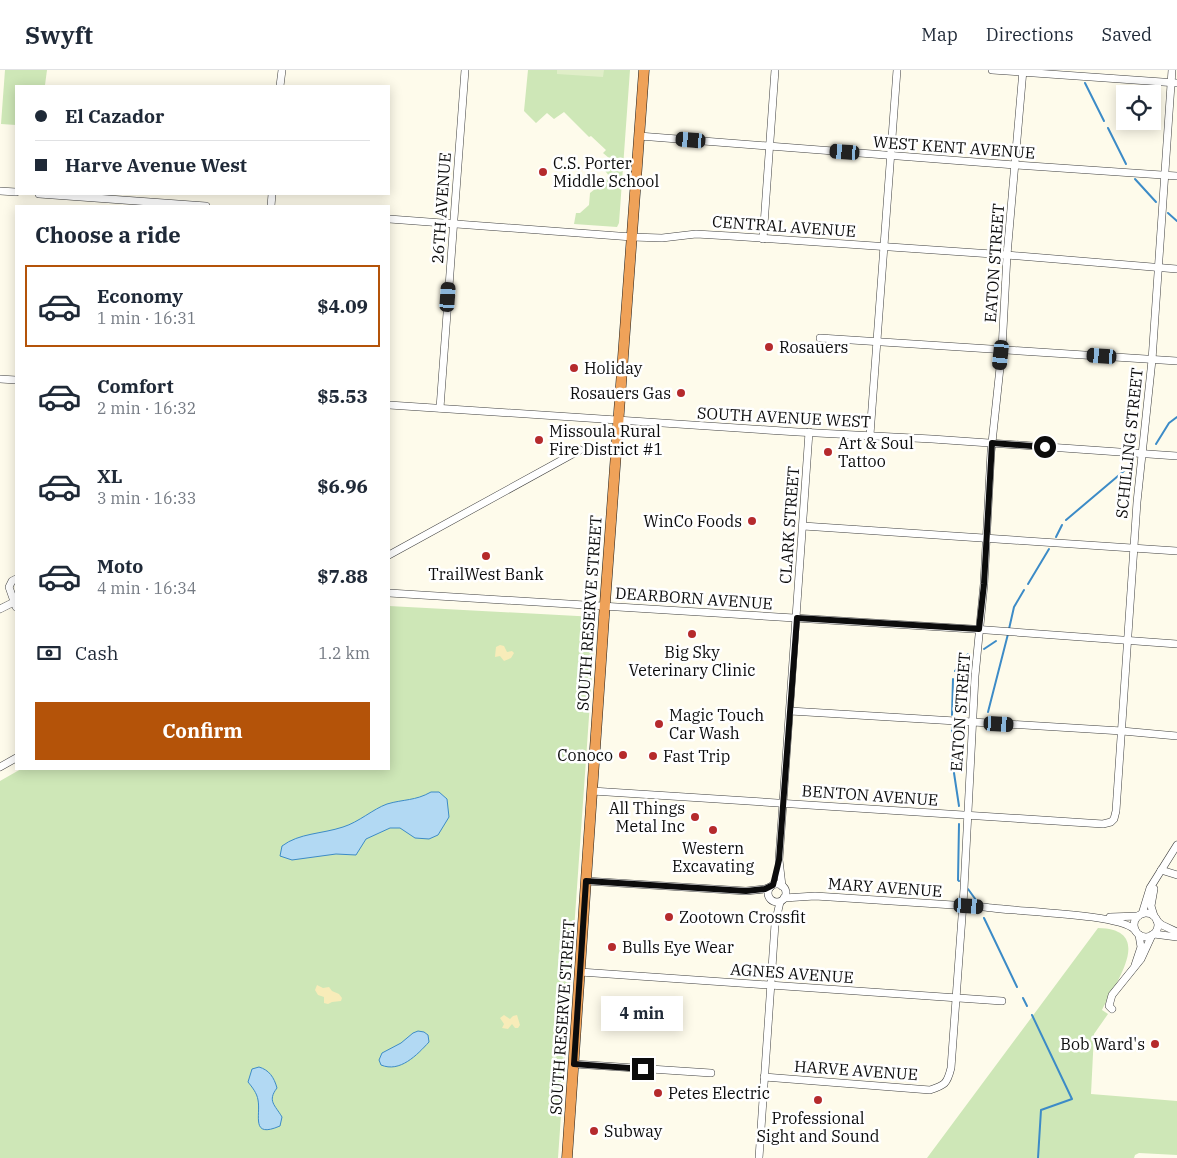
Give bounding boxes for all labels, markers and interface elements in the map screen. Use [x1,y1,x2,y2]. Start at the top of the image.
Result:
text: Swyft [25,19,93,51]
text: Map [921,23,958,46]
text: Directions [986,23,1074,46]
text: Saved [1102,23,1152,46]
map controls [1116,85,1161,130]
button: locate [1116,85,1161,130]
text: El Cazador [65,104,164,128]
car [675,131,706,149]
street label: WEST KENT AVENUE [872,131,1036,163]
car [829,143,860,161]
street label: 26TH AVENUE [427,152,455,264]
text: Harve Avenue West [65,153,247,177]
place label: C.S. Porter Middle School [553,153,659,191]
marker: C.S. Porter Middle School [537,166,549,178]
street label: EATON STREET [980,203,1008,323]
street label: CENTRAL AVENUE [711,211,857,241]
text: Choose a ride [35,220,181,249]
car [439,282,456,312]
icon: car [37,284,82,329]
text: Economy [97,284,183,308]
text: $4.09 [317,294,368,318]
text: 1 min · 16:31 [97,308,196,328]
place label: Rosauers [779,337,848,357]
car [991,339,1010,371]
marker: Rosauers [763,341,775,353]
car [1086,347,1117,365]
place label: Holiday [584,358,643,378]
marker: Holiday [568,362,580,374]
street label: SCHILLING STREET [1111,367,1147,519]
icon: car [37,374,82,419]
text: Comfort [97,374,174,398]
place label: Rosauers Gas [570,383,671,403]
text: $5.53 [317,384,368,408]
marker: Rosauers Gas [675,387,687,399]
text: 2 min · 16:32 [97,398,196,418]
street label: SOUTH AVENUE WEST [697,402,871,432]
place label: Missoula Rural Fire District #1 [549,421,663,459]
place label: Art & Soul Tattoo [838,433,914,471]
marker: Missoula Rural Fire District #1 [533,434,545,446]
route start [1034,436,1056,458]
marker: Art & Soul Tattoo [822,446,834,458]
icon: car [37,464,82,509]
text: XL [97,464,123,488]
street label: CLARK STREET [775,465,803,585]
text: $6.96 [317,474,368,498]
text: 3 min · 16:33 [97,488,196,508]
place label: WinCo Foods [643,511,742,531]
street label: SOUTH RESERVE STREET [572,514,606,712]
marker: WinCo Foods [746,515,758,527]
marker: TrailWest Bank [480,550,492,562]
icon: car [37,554,82,599]
text: Moto [97,554,143,578]
text: $7.88 [317,564,368,588]
place label: TrailWest Bank [428,564,544,584]
text: 4 min · 16:34 [97,578,196,598]
street label: DEARBORN AVENUE [615,583,773,613]
marker: Big Sky Veterinary Clinic [686,628,698,640]
icon: cash [35,639,63,667]
text: Cash [75,641,119,665]
place label: Big Sky Veterinary Clinic [628,642,756,680]
text: 1.2 km [318,643,370,663]
street label: EATON STREET [946,652,974,772]
button: Confirm [35,702,370,760]
place label: Magic Touch Car Wash [669,705,764,743]
car [983,716,1014,732]
marker: Magic Touch Car Wash [653,718,665,730]
place label: Conoco [557,745,613,765]
place label: Fast Trip [663,746,730,766]
marker: Conoco [617,749,629,761]
marker: Fast Trip [647,750,659,762]
street label: BENTON AVENUE [801,780,939,810]
place label: All Things Metal Inc [609,798,685,836]
marker: All Things Metal Inc [689,811,701,823]
marker: Western Excavating [707,824,719,836]
place label: Western Excavating [672,838,754,876]
street label: MARY AVENUE [827,873,943,901]
car [953,897,984,915]
place label: Zootown Crossfit [679,907,806,927]
marker: Zootown Crossfit [663,911,675,923]
street label: SOUTH RESERVE STREET [545,918,579,1116]
place label: Bulls Eye Wear [622,937,734,957]
marker: Bulls Eye Wear [606,941,618,953]
street label: AGNES AVENUE [730,959,854,987]
callout: 4 min [602,996,684,1032]
text: 4 min [620,1003,664,1023]
place label: Bob Ward's [1060,1034,1145,1054]
marker: Bob Ward's [1149,1038,1161,1050]
street label: HARVE AVENUE [793,1056,919,1084]
route end [632,1058,654,1080]
place label: Petes Electric [668,1083,770,1103]
marker: Petes Electric [652,1087,664,1099]
marker: Professional Sight and Sound [812,1094,824,1106]
place label: Professional Sight and Sound [756,1108,880,1146]
place label: Subway [604,1121,663,1141]
marker: Subway [588,1125,600,1137]

